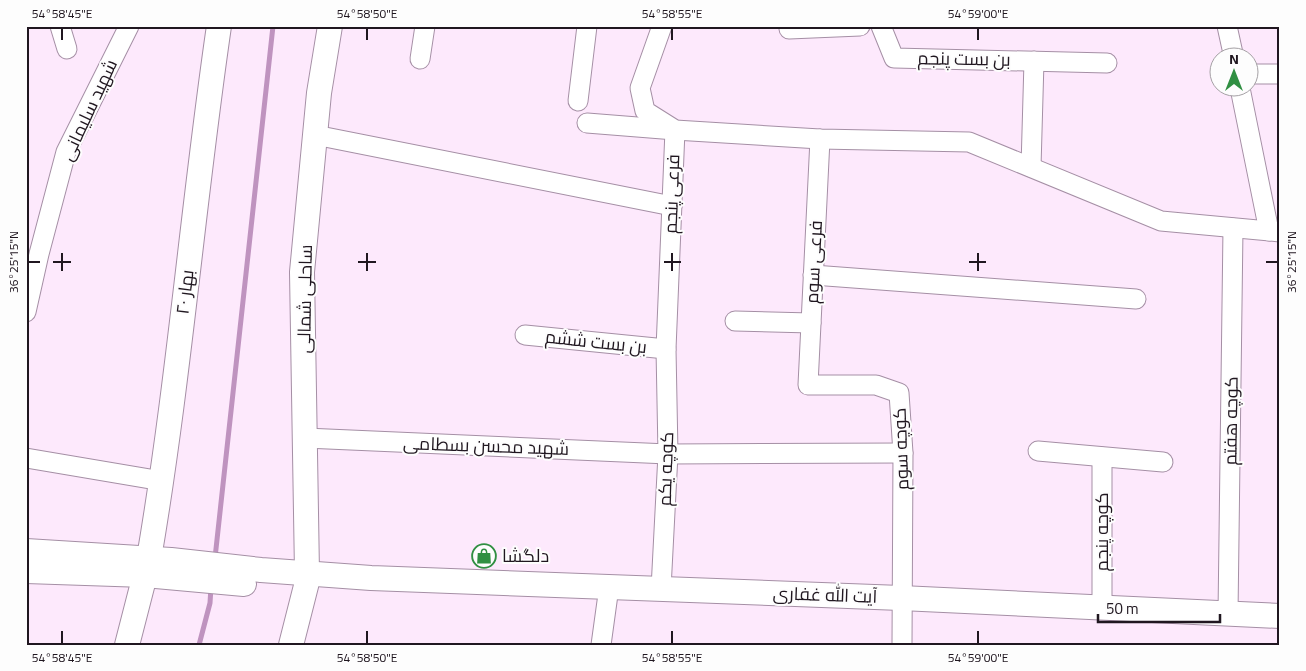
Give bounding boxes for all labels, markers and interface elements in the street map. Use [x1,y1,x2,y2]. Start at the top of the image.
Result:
text: 54°58'45"E [32,2,93,25]
text: 54°58'50"E [337,2,398,25]
text: 54°58'55"E [642,2,703,25]
text: 54°59'00"E [948,2,1009,25]
street label: بن بست پنجم [917,41,1011,76]
text: N [1229,46,1239,72]
north arrow [1208,48,1258,98]
street label: شهید سلیمانی [50,53,127,166]
street label: فرعی پنجم [654,154,689,234]
street label: فرعی سوم [795,219,832,304]
text: 36°25'15"N [2,231,25,293]
text: 36°25'15"N [1280,231,1303,293]
street label: ساحلی شمالی [287,244,322,354]
street label: بهار ۲۰ [165,268,204,316]
street label: بن بست ششم [543,320,649,363]
street label: کوچه هفتم [1213,376,1248,466]
street label: کوچه سوم [883,407,918,491]
street label: شهید محسن بسطامی [402,426,570,465]
street label: کوچه یکم [648,431,683,507]
street label: کوچه پنجم [1085,493,1118,571]
place label: دلگشا [502,539,549,572]
shop icon: دلگشا [471,543,497,569]
street label: آیت الله غفاری [772,576,878,613]
scale bar [1098,591,1221,623]
text: 50 m [1106,594,1139,623]
text: 54°58'45"E [32,646,93,669]
text: 54°58'50"E [337,646,398,669]
text: 54°58'55"E [642,646,703,669]
text: 54°59'00"E [948,646,1009,669]

